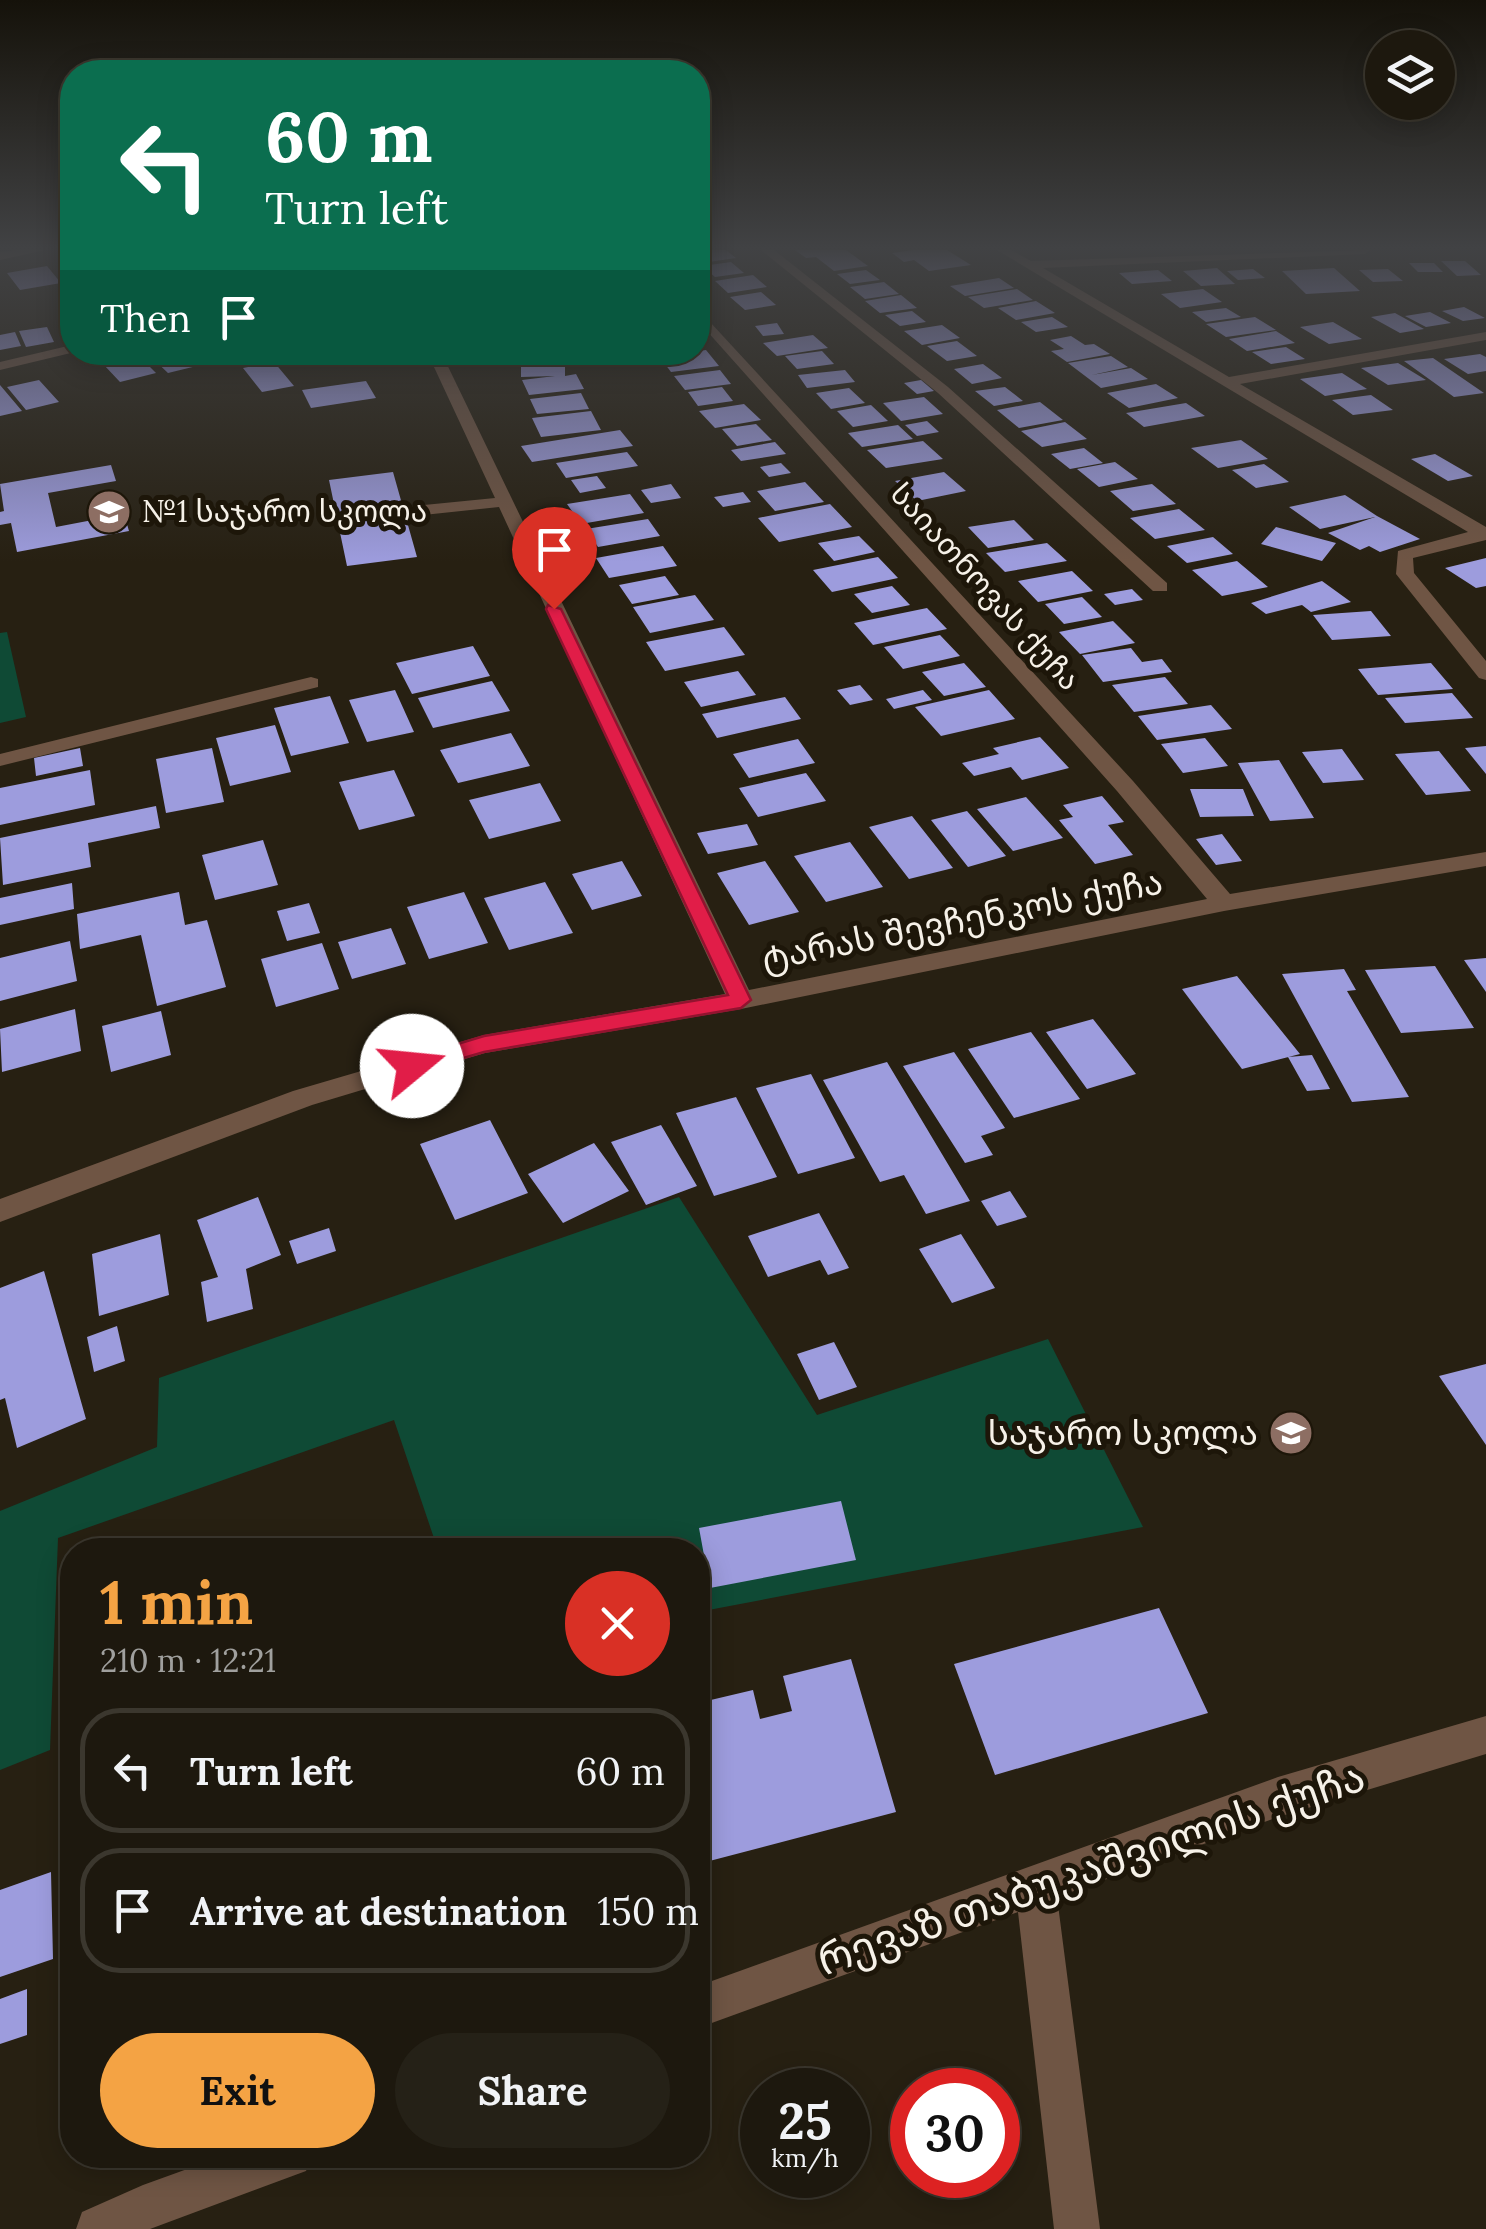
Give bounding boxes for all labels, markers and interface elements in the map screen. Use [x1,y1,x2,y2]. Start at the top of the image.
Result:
map controls [1365,30,1455,120]
button: layers [1365,30,1455,120]
text: 60 m [265,92,433,181]
icon: left [100,100,230,230]
text: Turn left [265,179,448,236]
icon: arrive [211,290,266,345]
text: Then [100,294,191,342]
street label: საიათნოვას ქუჩა [883,475,1089,698]
school or university icon: №1 საჯარო სკოლა [86,489,132,535]
place label: №1 საჯარო სკოლა [142,492,427,530]
pin [512,507,597,610]
icon: arrive [527,522,582,577]
street label: ტარას შევჩენკოს ქუჩა [758,859,1166,980]
position arrow [360,1014,464,1118]
place label: საჯარო სკოლა [988,1410,1258,1455]
school or university icon: საჯარო სკოლა [1268,1410,1314,1456]
text: 1 min [100,1564,253,1640]
button: close [565,1571,670,1676]
text: 210 m · 12:21 [100,1640,276,1681]
icon: left [105,1743,160,1798]
text: Turn left [190,1747,353,1795]
text: 60 m [575,1747,665,1795]
street label: რევაზ თაბუკაშვილის ქუჩა [810,1749,1372,1987]
icon: arrive [105,1883,160,1938]
text: Arrive at destination [190,1887,567,1935]
text: 150 m [597,1887,699,1935]
button: Exit [100,2033,375,2148]
button: Share [395,2033,670,2148]
speed limit sign: 30 [890,2068,1020,2198]
text: 25 [778,2089,832,2153]
text: km/h [771,2142,839,2174]

